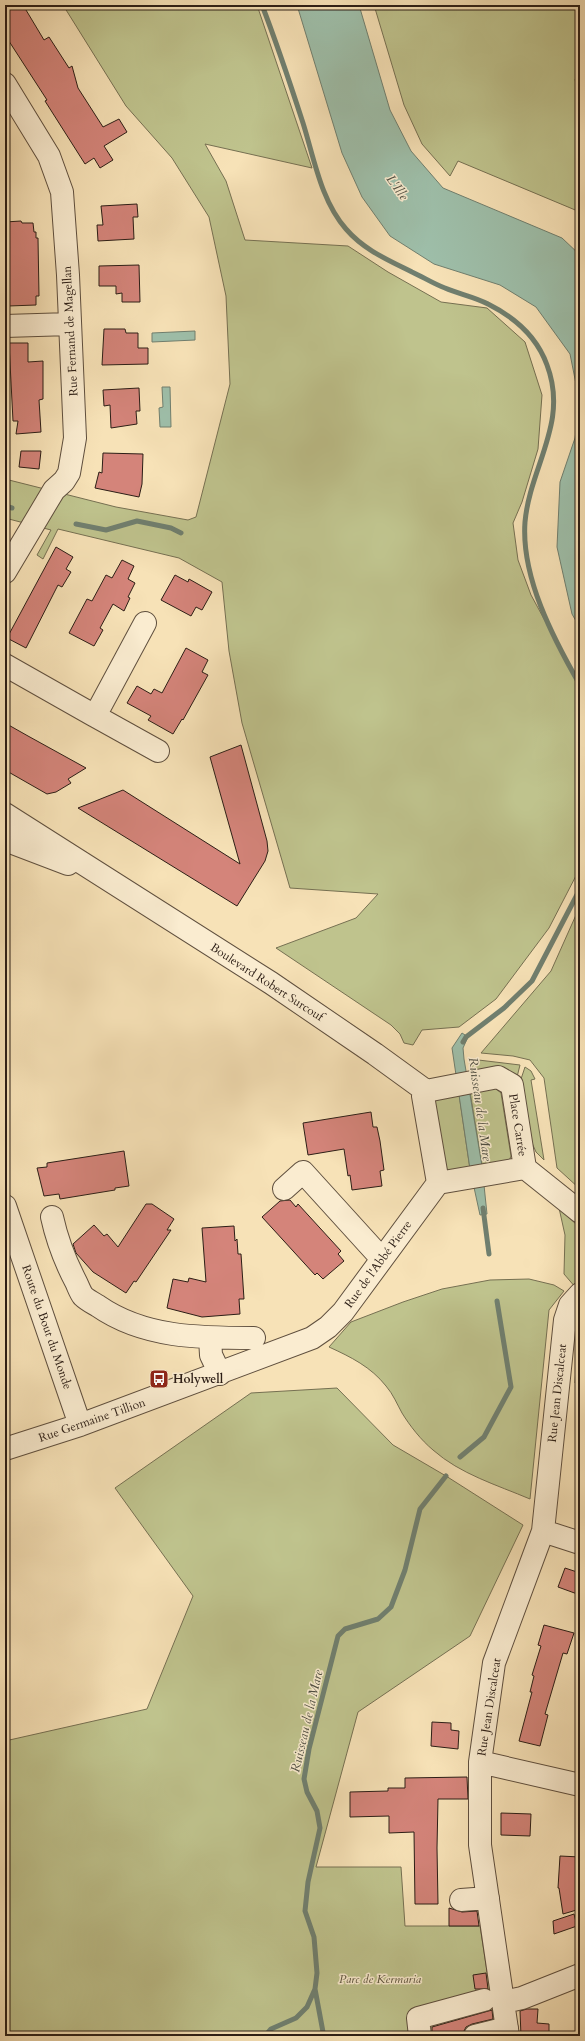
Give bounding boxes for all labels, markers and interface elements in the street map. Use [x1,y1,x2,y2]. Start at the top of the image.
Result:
water label: L'Ille [382,171,413,205]
street label: Rue Fernand de Magellan [59,265,81,397]
street label: Boulevard Robert Surcouf [207,939,329,1026]
water label: Ruisseau de la Mare [464,1056,496,1163]
street label: Place Carrée [505,1092,531,1158]
street label: Rue de l'Abbé Pierre [341,1217,415,1311]
street label: Route du Bout du Monde [18,1262,76,1392]
street label: Rue Jean Discalceat [544,1343,570,1443]
bus stop icon: Holywell [148,1368,170,1390]
place label: Holywell [173,1371,224,1387]
street label: Rue Germaine Tillion [36,1394,148,1446]
street label: Rue Jean Discalceat [473,1657,505,1757]
water label: Ruisseau de la Mare [286,1667,328,1774]
park label: Parc de Kermaria [339,1971,422,1987]

